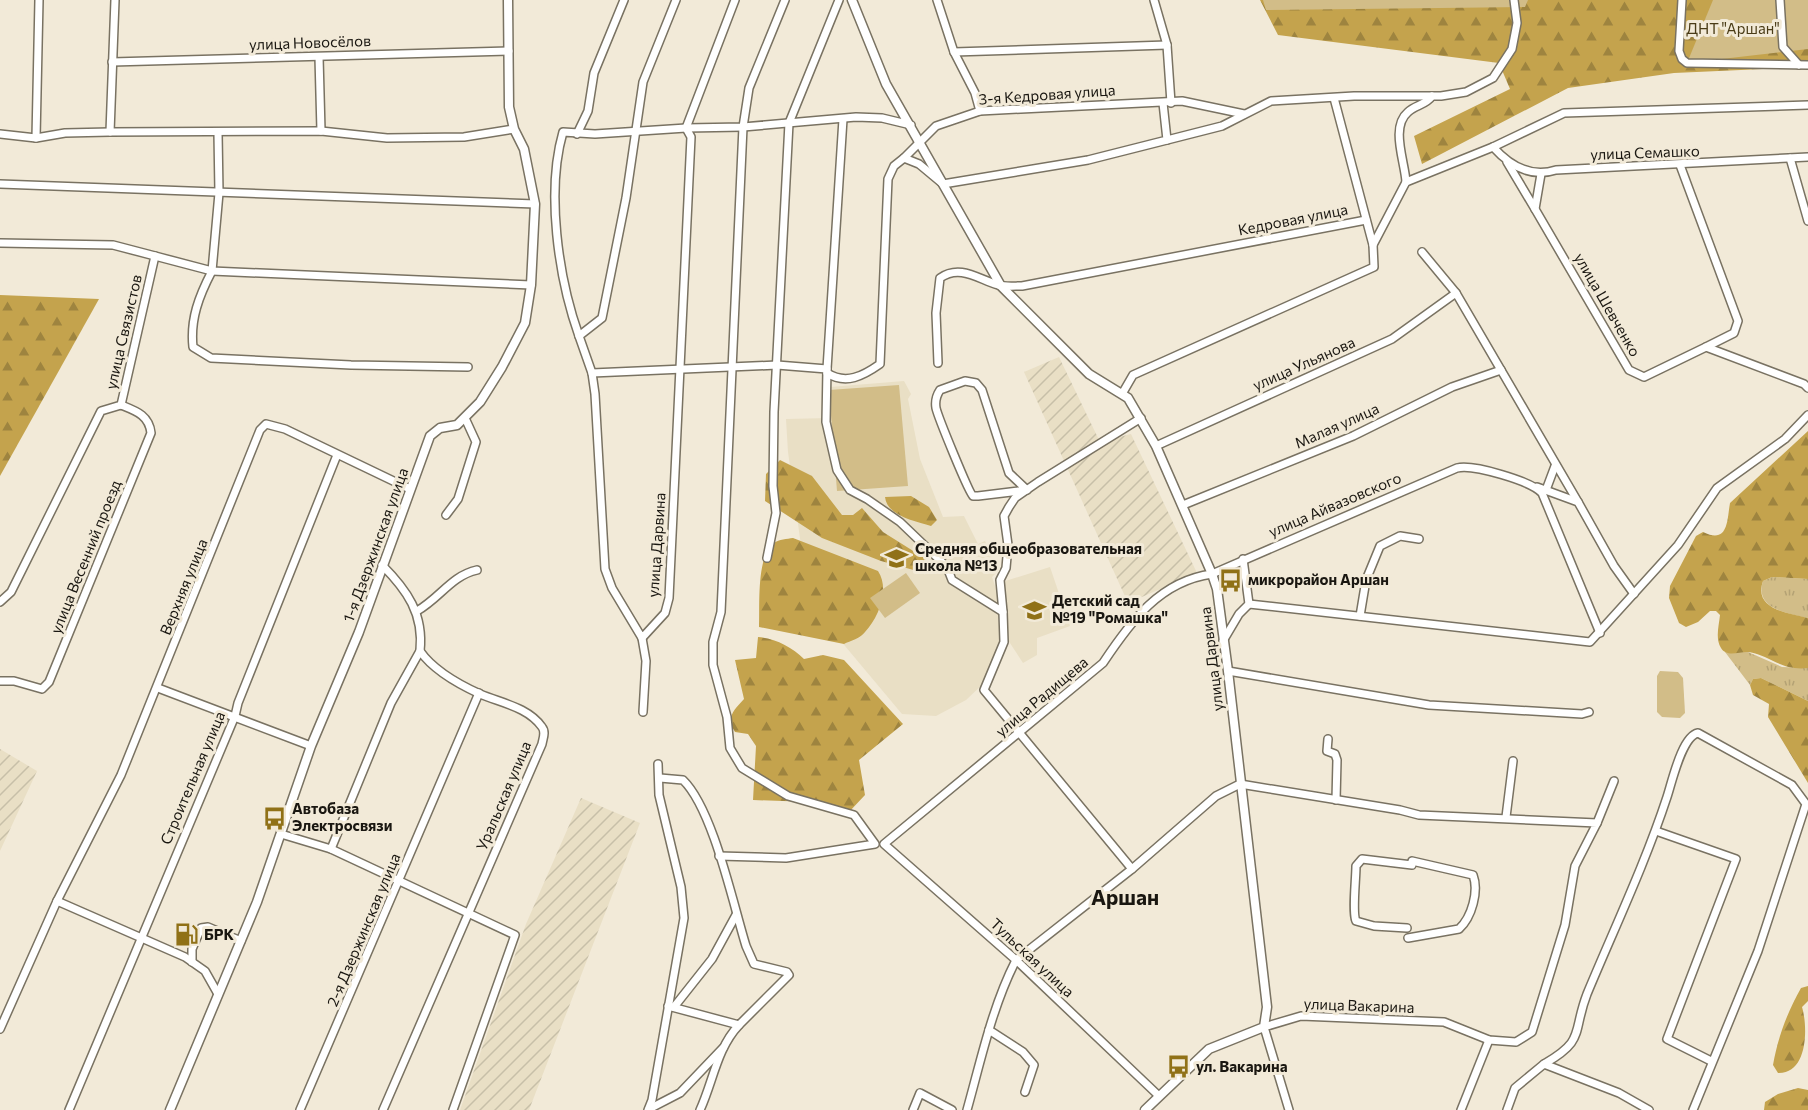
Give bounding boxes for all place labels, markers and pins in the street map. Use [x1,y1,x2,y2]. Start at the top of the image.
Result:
place label: Средняя общеобразовательная школа №13 [915,539,1142,574]
school or university icon: Средняя общеобразовательная школа №13 [884,545,910,571]
bus stop icon: микрорайон Аршан [1217,567,1243,593]
place label: микрорайон Аршан [1248,570,1389,588]
place label: Детский сад №19 "Ромашка" [1052,591,1168,626]
school or university icon: Детский сад №19 "Ромашка" [1021,597,1047,623]
place label: Автобаза Электросвязи [292,799,392,834]
bus stop icon: Автобаза Электросвязи [261,805,287,831]
fuel station icon: БРК [173,922,199,948]
place label: БРК [204,925,234,943]
bus stop icon: ул. Вакарина [1165,1054,1191,1080]
place label: ул. Вакарина [1196,1057,1288,1075]

